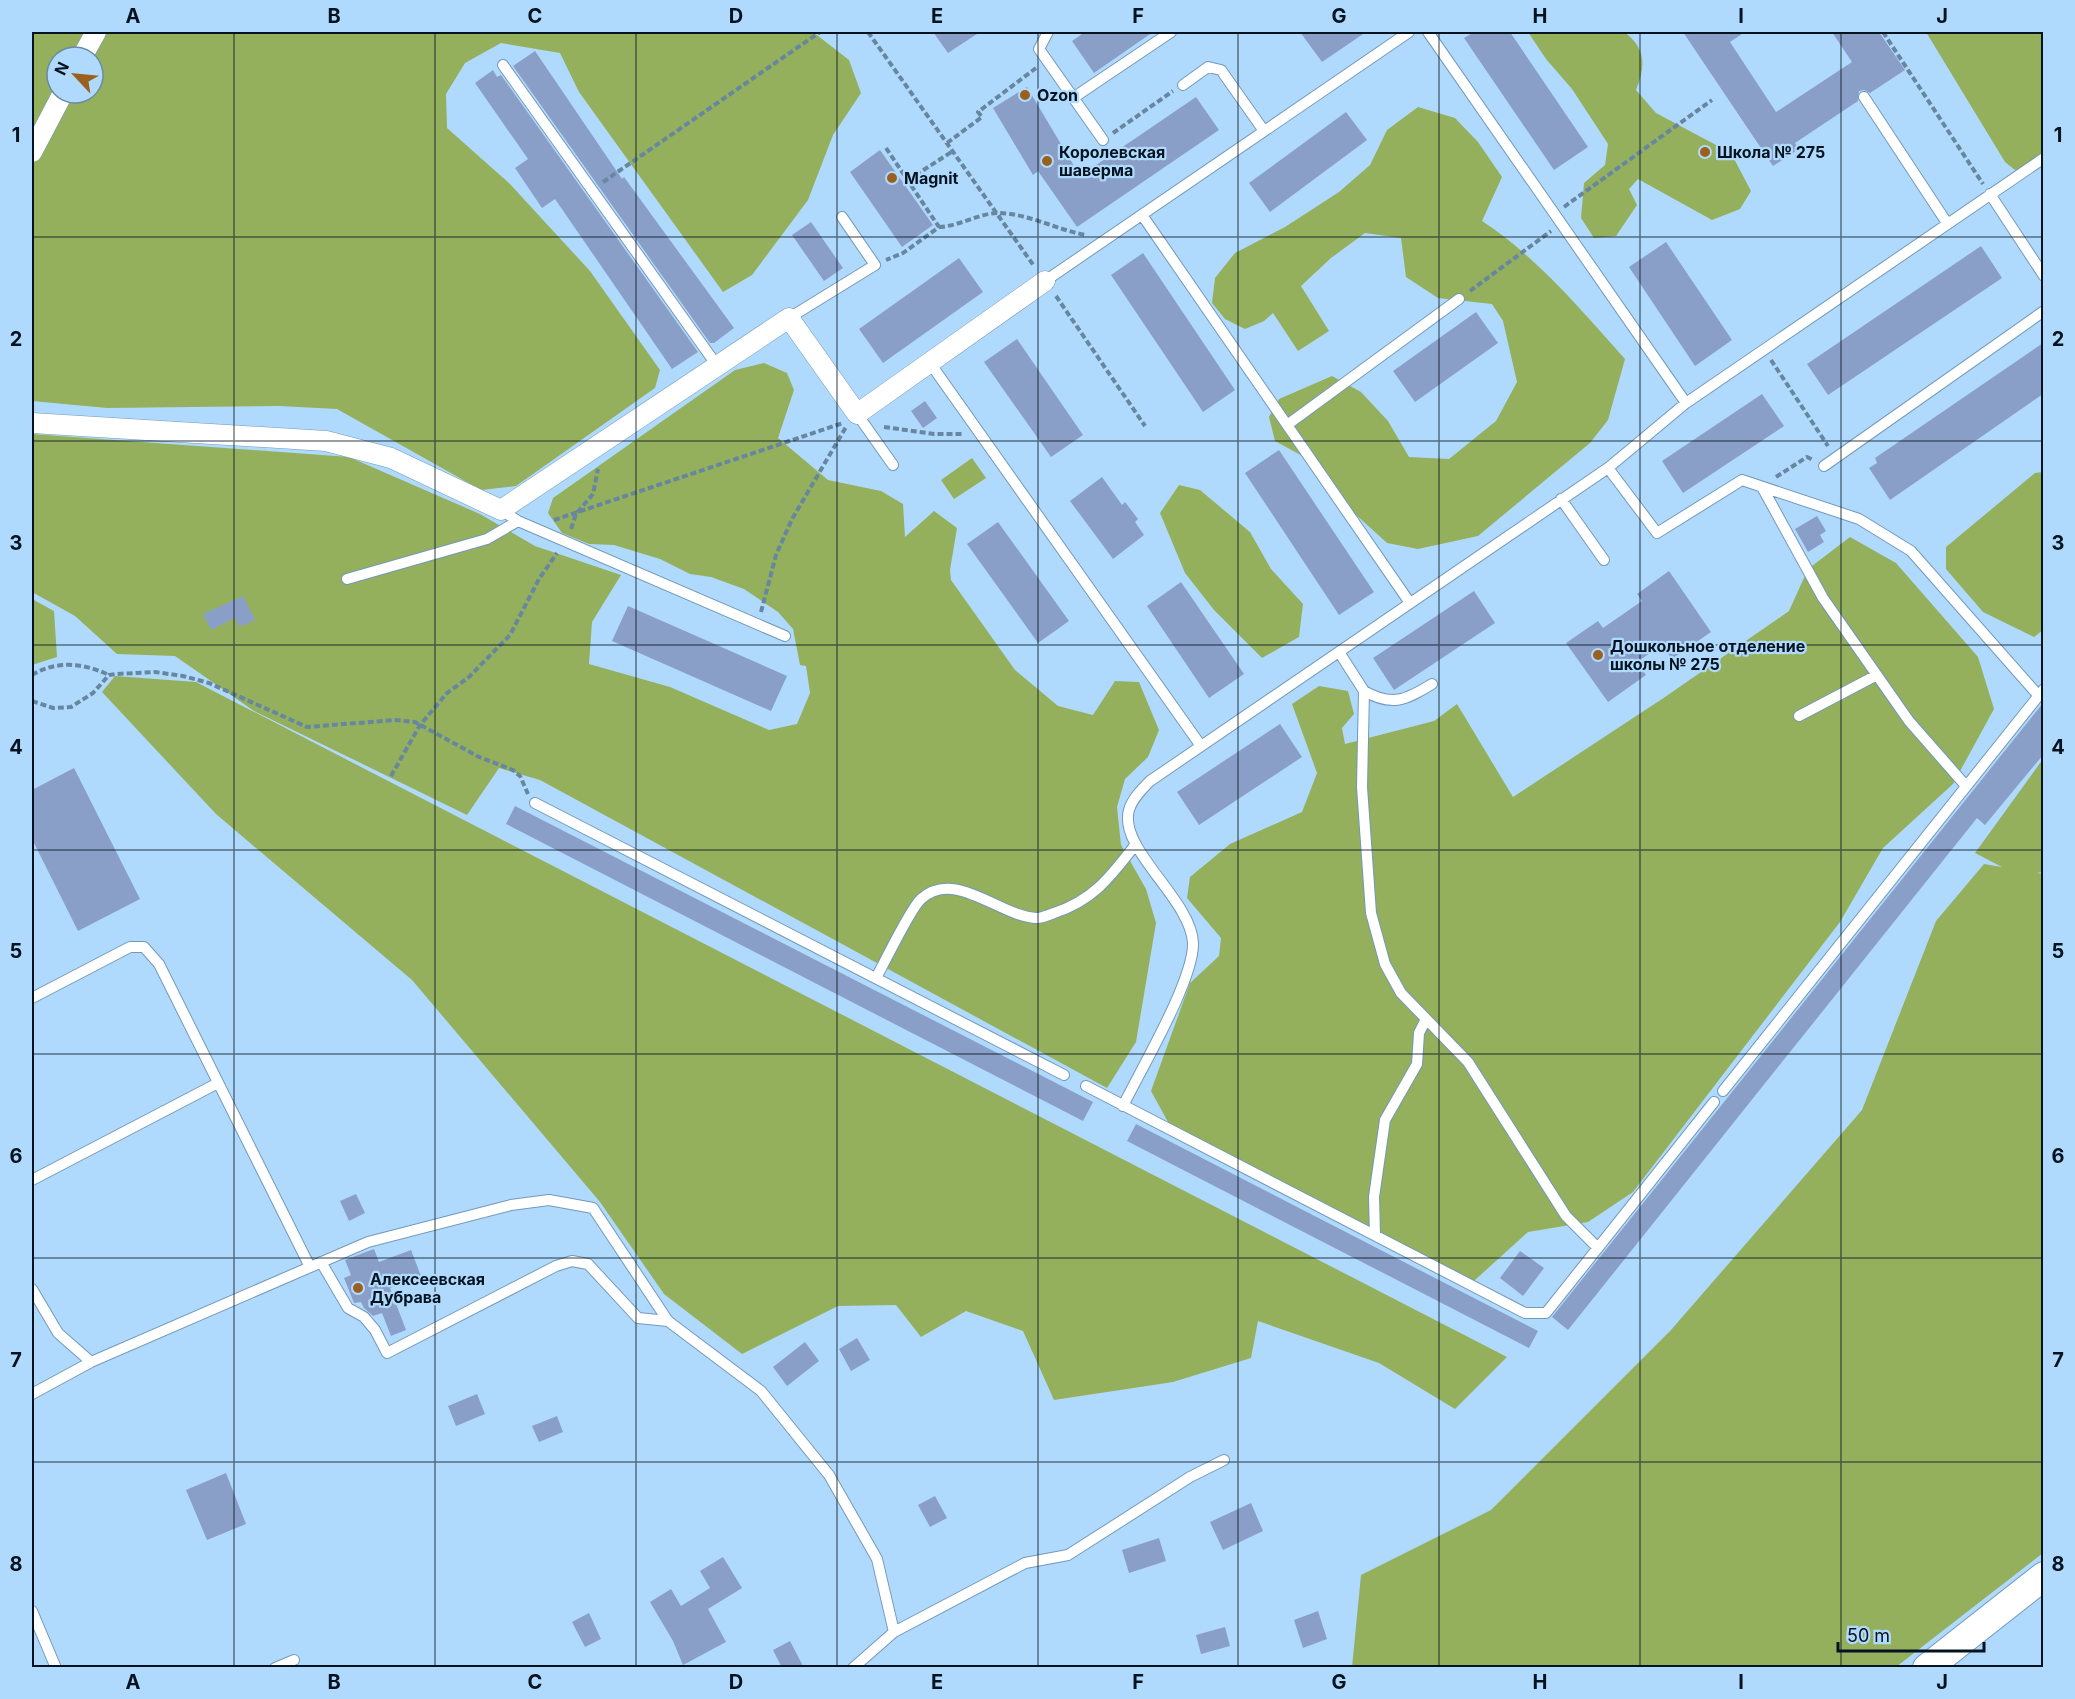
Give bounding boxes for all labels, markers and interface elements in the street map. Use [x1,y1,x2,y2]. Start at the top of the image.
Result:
text: A [126,4,141,28]
text: B [327,4,341,28]
text: C [528,4,542,28]
text: D [729,4,743,28]
text: E [931,4,943,28]
text: F [1132,4,1144,28]
text: G [1331,4,1347,28]
text: H [1533,4,1547,28]
text: I [1738,4,1744,28]
text: J [1936,4,1948,28]
north arrow [45,45,105,105]
text: N [50,59,73,78]
place label: Ozon [1037,85,1078,105]
marker: Ozon [1018,88,1032,102]
text: 1 [12,123,20,147]
text: 1 [2054,123,2062,147]
place label: Королевская шаверма [1059,142,1165,180]
place label: Школа № 275 [1717,142,1825,162]
marker: Школа № 275 [1698,145,1712,159]
marker: Королевская шаверма [1040,154,1054,168]
place label: Magnit [904,168,959,188]
marker: Magnit [885,171,899,185]
text: 2 [10,327,22,351]
text: 2 [2052,327,2064,351]
text: 3 [10,531,22,555]
text: 3 [2052,531,2064,555]
place label: Дошкольное отделение школы № 275 [1610,636,1805,674]
marker: Дошкольное отделение школы № 275 [1591,648,1605,662]
text: 4 [9,735,23,759]
text: 4 [2051,735,2065,759]
text: 5 [10,939,22,963]
text: 5 [2052,939,2064,963]
text: 6 [10,1144,23,1168]
text: 6 [2052,1144,2065,1168]
place label: Алексеевская Дубрава [370,1269,485,1307]
marker: Алексеевская Дубрава [351,1281,365,1295]
text: 7 [10,1348,22,1372]
text: 7 [2052,1348,2064,1372]
text: 8 [9,1552,23,1576]
text: 8 [2051,1552,2065,1576]
scale bar [1838,1615,1984,1653]
text: 50 m [1847,1625,1890,1646]
text: A [126,1670,141,1694]
text: B [327,1670,341,1694]
text: C [528,1670,542,1694]
text: D [729,1670,743,1694]
text: E [931,1670,943,1694]
text: F [1132,1670,1144,1694]
text: G [1331,1670,1347,1694]
text: H [1533,1670,1547,1694]
text: I [1738,1670,1744,1694]
text: J [1936,1670,1948,1694]

